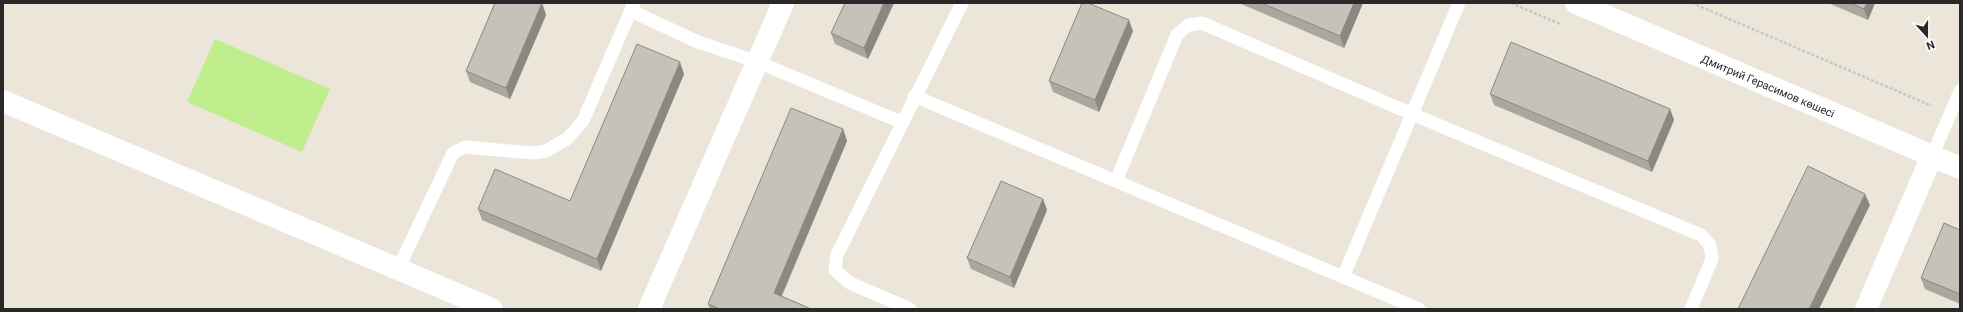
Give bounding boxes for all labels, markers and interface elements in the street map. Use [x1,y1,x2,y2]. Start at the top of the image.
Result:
north arrow [1907,16,1947,56]
text: N [1924,37,1936,52]
street label: Дмитрий Герасимов көшесі [1699,52,1836,120]

